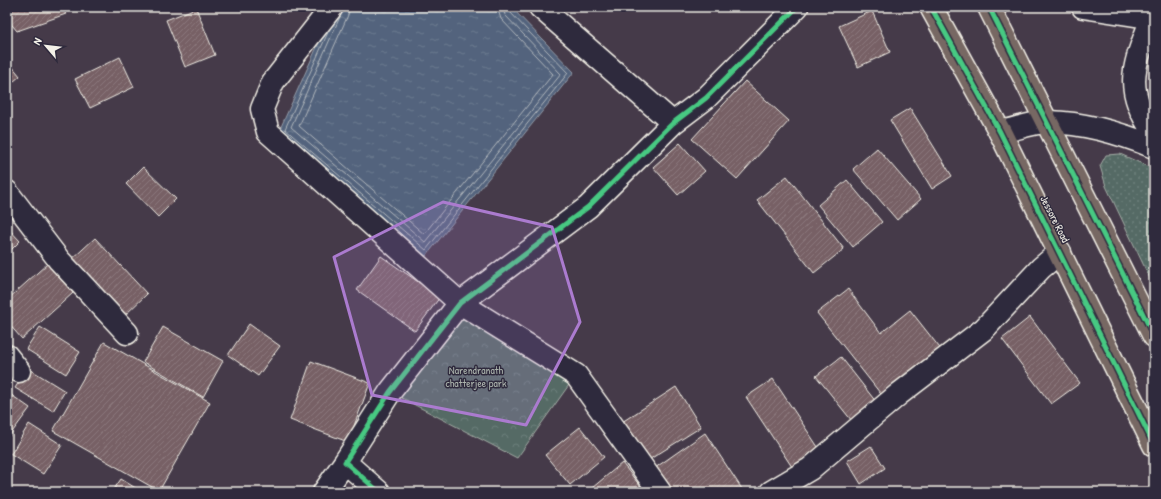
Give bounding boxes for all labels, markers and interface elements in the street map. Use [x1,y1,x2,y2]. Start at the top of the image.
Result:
north arrow [26,26,66,66]
text: N [30,35,45,47]
street label: Jessore Road [1037,193,1073,245]
park label: Narendranath chatterjee park [445,363,507,390]

